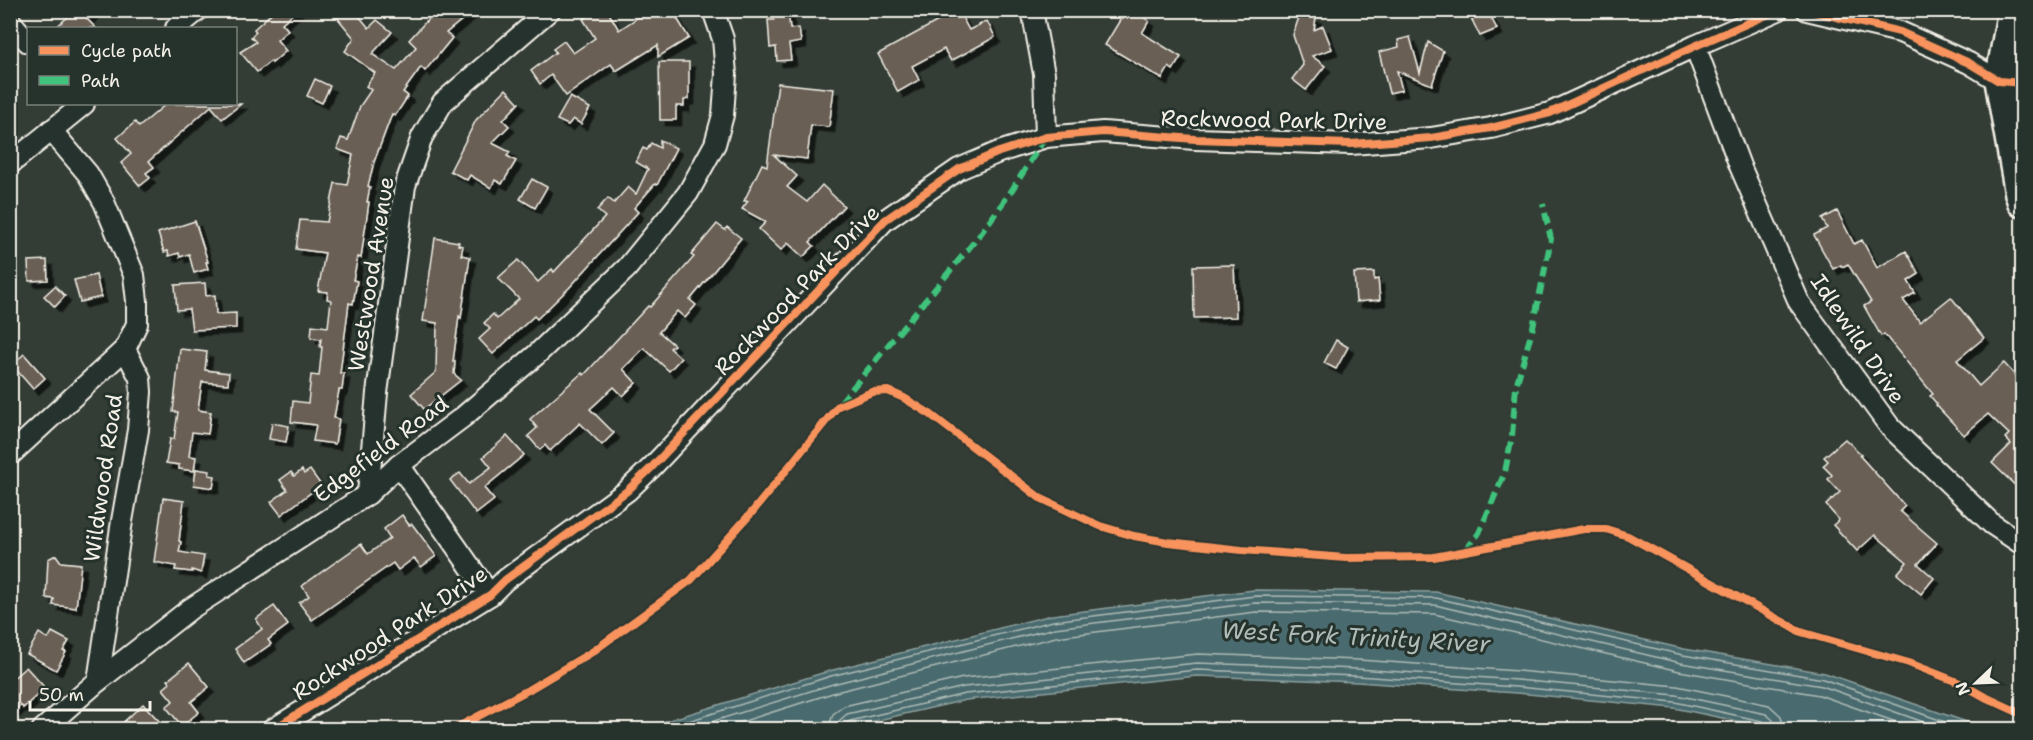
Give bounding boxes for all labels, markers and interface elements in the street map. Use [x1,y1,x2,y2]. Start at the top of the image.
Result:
legend [27,27,237,105]
text: Cycle path [81,39,172,63]
text: Path [81,69,120,93]
street label: Rockwood Park Drive [1160,104,1388,136]
street label: Westwood Avenue [341,174,401,374]
street label: Rockwood Park Drive [708,198,886,382]
street label: Idlewild Drive [1804,269,1912,409]
street label: Edgefield Road [308,389,454,509]
street label: Wildwood Road [77,392,129,564]
street label: Rockwood Park Drive [287,559,493,707]
water label: West Fork Trinity River [1221,614,1492,660]
north arrow [1946,653,2006,713]
scale bar [30,674,150,712]
text: N [1951,679,1975,699]
text: 50 m [39,683,84,707]

